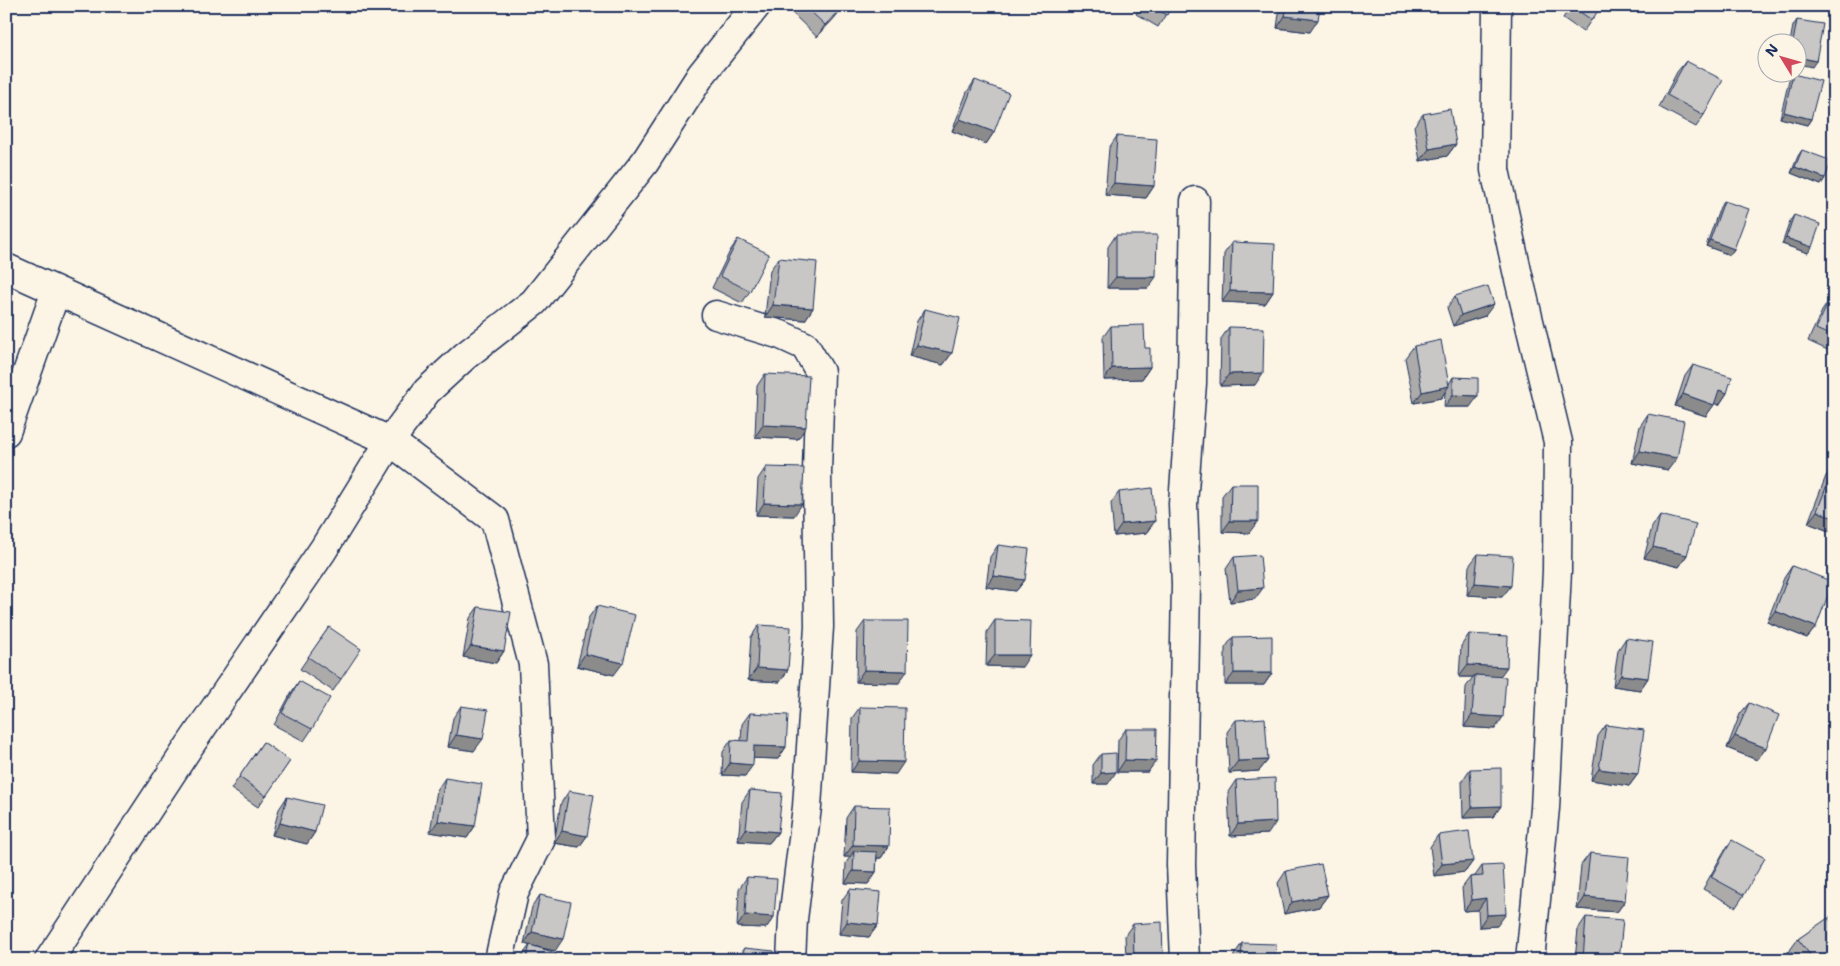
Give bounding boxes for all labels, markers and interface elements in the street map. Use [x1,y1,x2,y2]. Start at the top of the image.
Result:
north arrow [1758,32,1808,82]
text: N [1761,40,1782,60]

